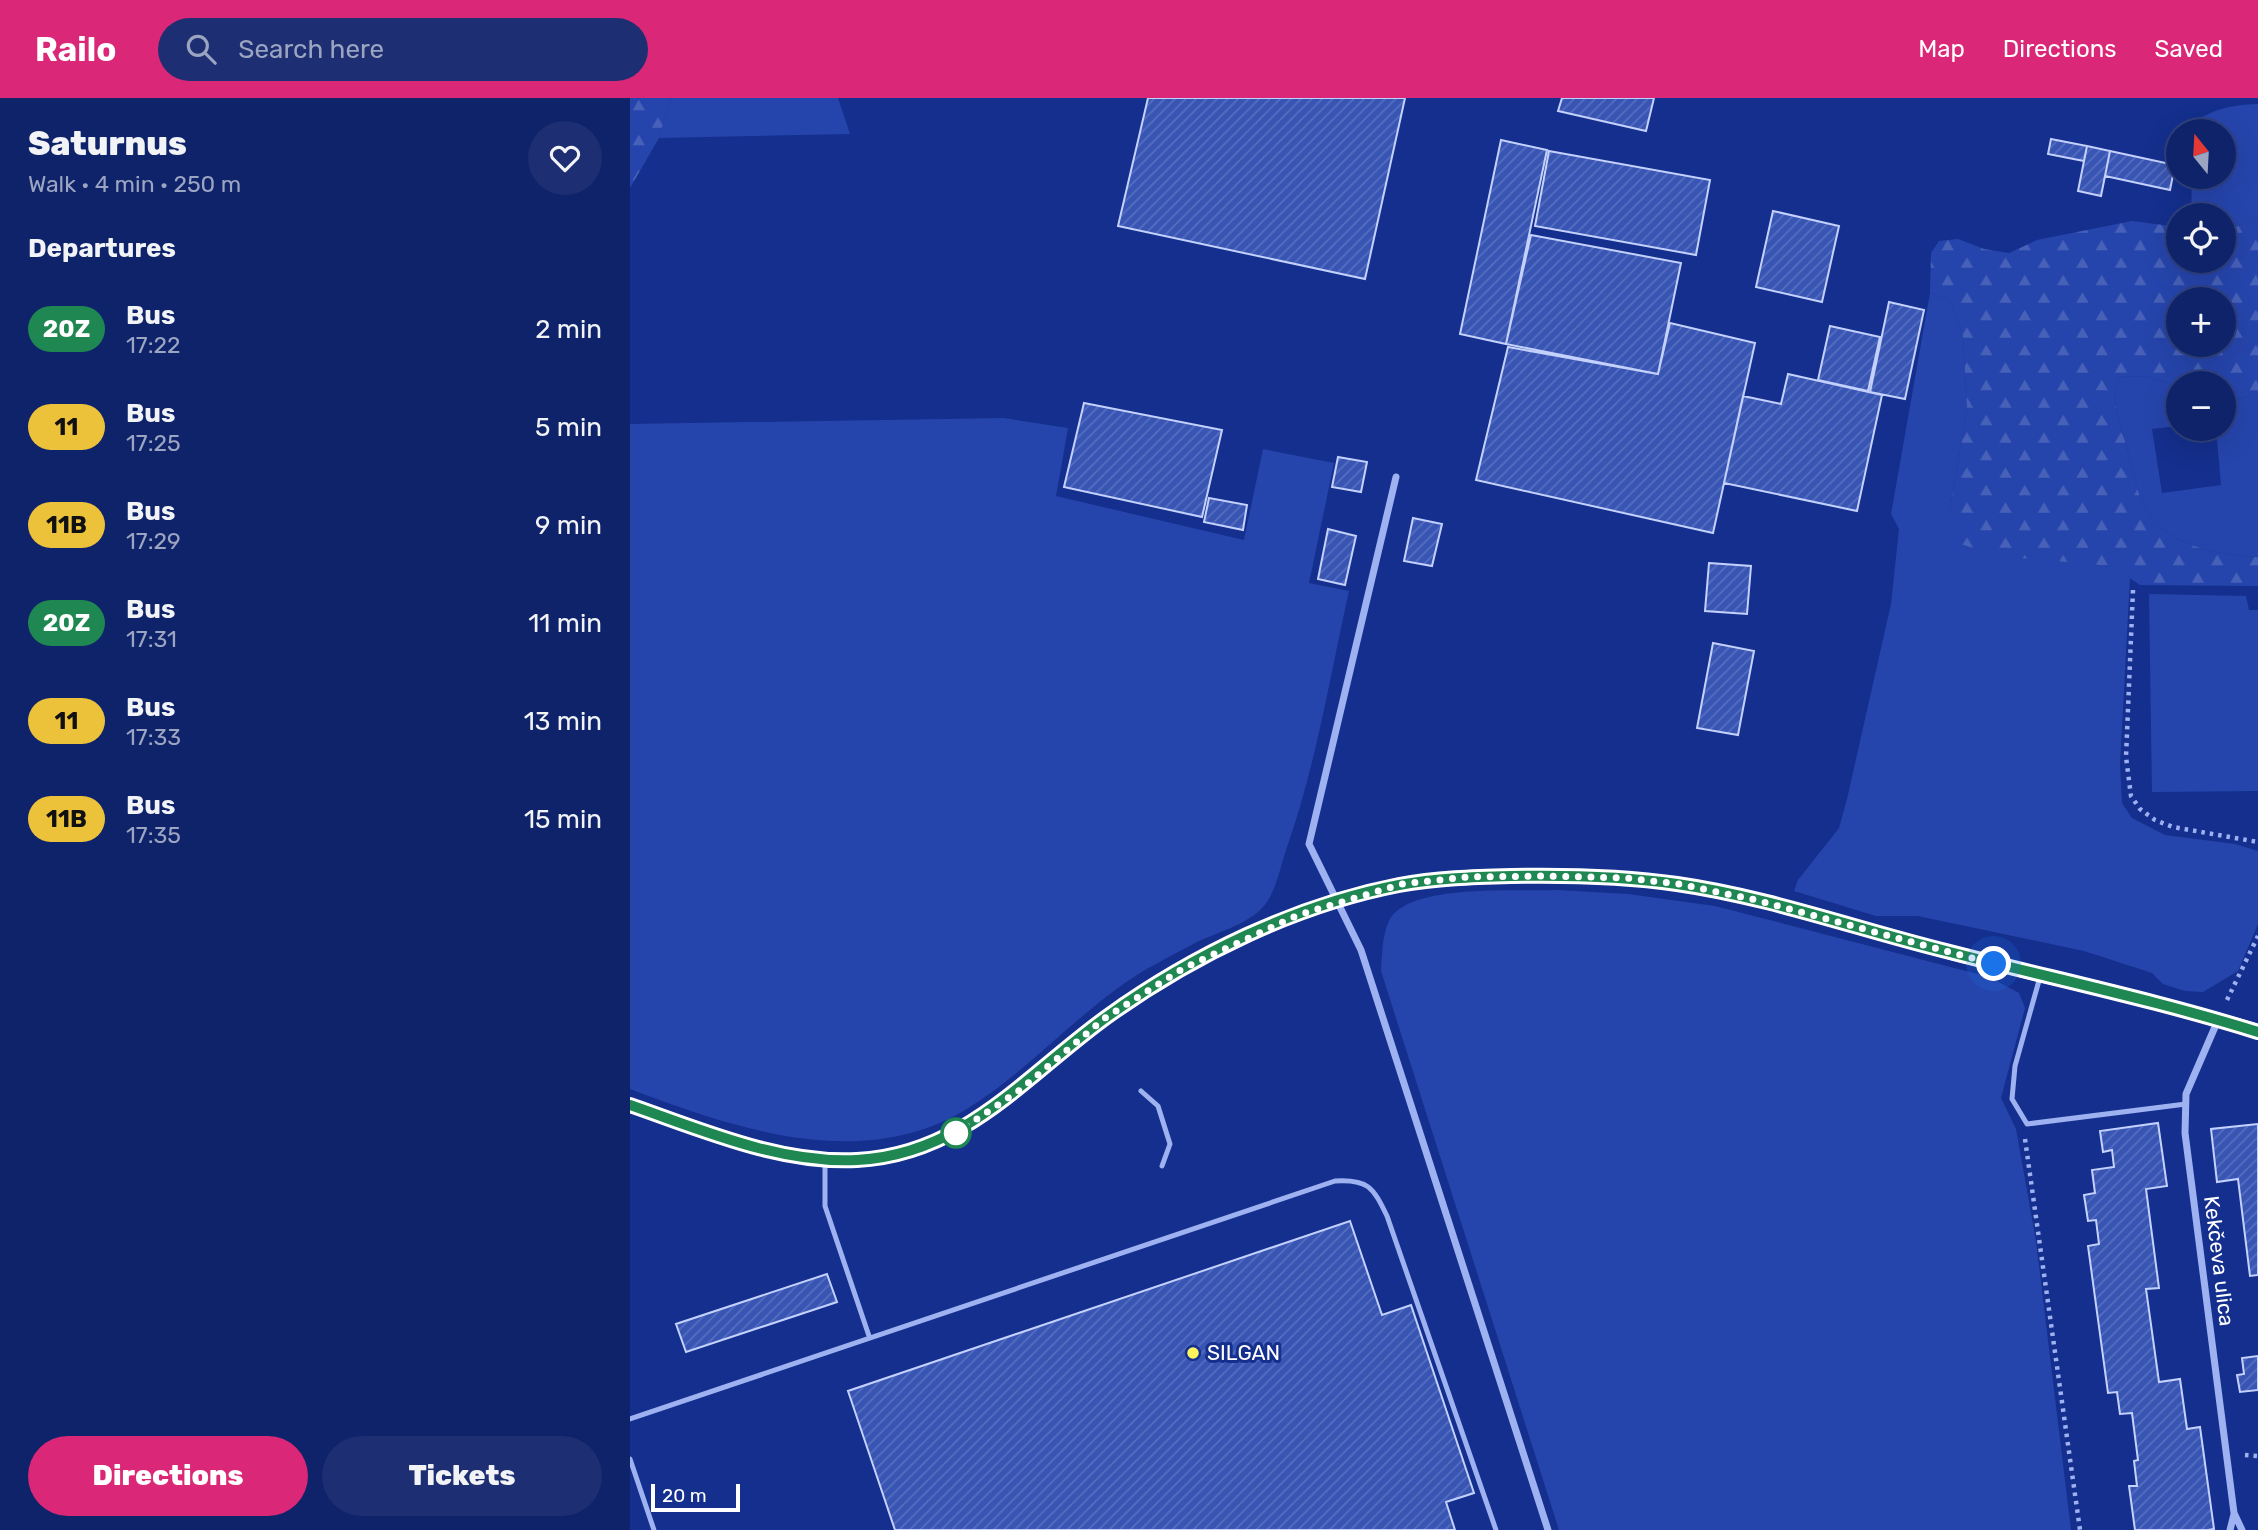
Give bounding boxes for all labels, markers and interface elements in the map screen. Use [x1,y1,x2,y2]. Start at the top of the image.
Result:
search box [158,18,648,81]
text: Railo [35,30,116,69]
icon: search [182,30,220,68]
text: Search here [238,34,384,65]
text: Map [1918,35,1965,63]
text: Directions [2003,35,2116,63]
text: Saved [2154,35,2223,63]
north arrow [2166,119,2236,189]
map controls [2166,119,2236,441]
button: heart [528,121,602,195]
text: Saturnus [28,124,187,163]
text: Walk · 4 min · 250 m [28,170,241,198]
button: locate [2166,203,2236,273]
text: Departures [28,233,176,264]
button: + [2166,287,2236,357]
text: Bus [126,300,175,331]
text: 2 min [535,314,602,345]
text: 20Z [43,315,90,343]
text: 17:22 [126,331,181,359]
button: − [2166,371,2236,441]
text: Bus [126,398,175,429]
text: 5 min [535,412,602,443]
text: 11 [55,413,78,441]
text: 17:25 [126,429,181,457]
text: Bus [126,496,175,527]
text: 9 min [535,510,602,541]
text: 11B [46,511,87,539]
text: 17:29 [126,527,181,555]
text: Bus [126,594,175,625]
text: 11 min [528,608,602,639]
text: 20Z [43,609,90,637]
text: 17:31 [126,625,177,653]
text: Bus [126,692,175,723]
text: 13 min [524,706,602,737]
text: 11 [55,707,78,735]
text: 17:33 [126,723,181,751]
text: Bus [126,790,175,821]
text: 15 min [524,804,602,835]
text: 11B [46,805,87,833]
text: 17:35 [126,821,181,849]
your location [1976,946,2011,981]
unlabelled marker [941,1118,971,1148]
street label: Kekčeva ulica [2199,1194,2240,1327]
place label: SILGAN [1207,1340,1280,1365]
marker: SILGAN [1185,1345,1201,1361]
button: Directions [28,1436,308,1516]
button: Tickets [322,1436,602,1516]
scale bar [651,1481,740,1513]
text: 20 m [662,1484,707,1507]

